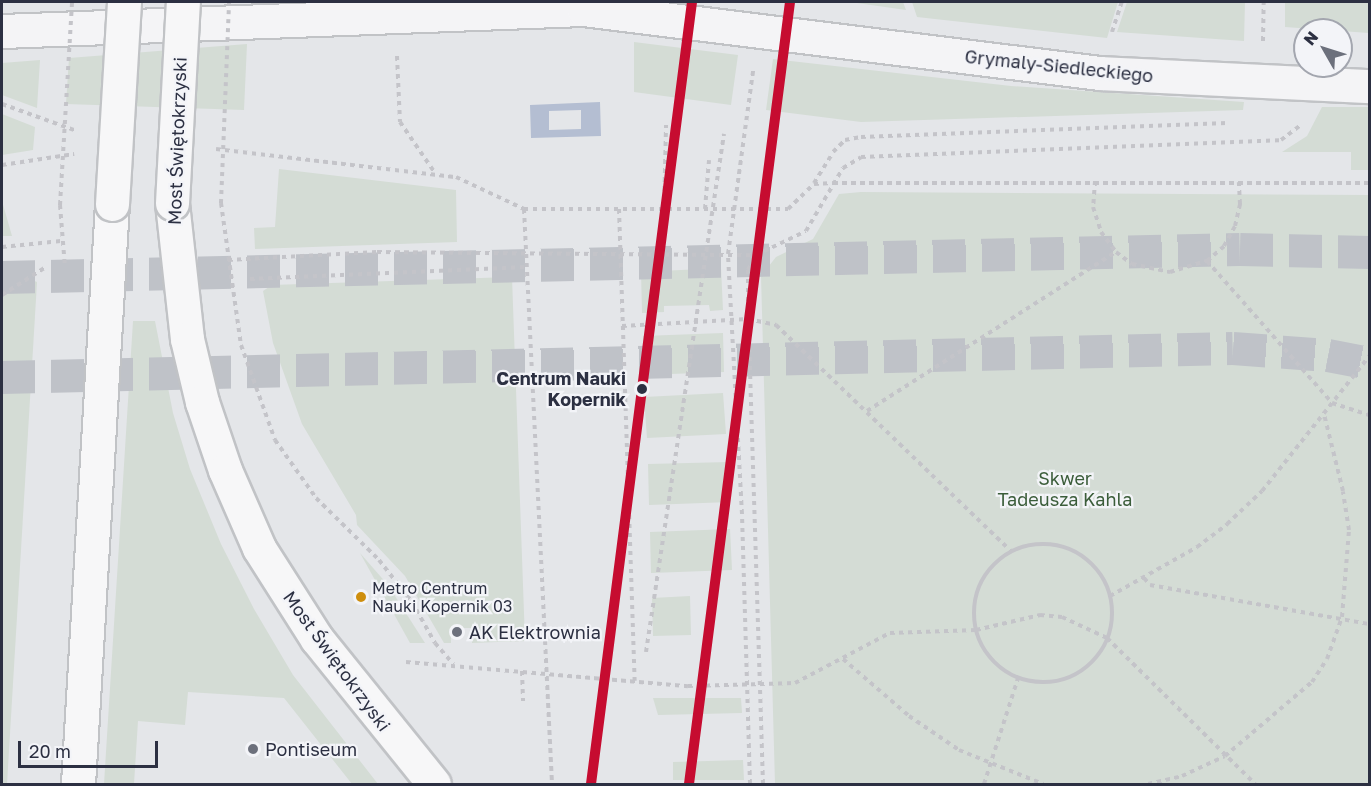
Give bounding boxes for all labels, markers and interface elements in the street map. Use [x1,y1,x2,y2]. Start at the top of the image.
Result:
north arrow [1293,18,1353,78]
text: N [1299,27,1322,49]
street label: Grymaly-Siedleckiego [964,45,1154,87]
street label: Most Świętokrzyski [163,57,191,225]
place label: Centrum Nauki Kopernik [496,368,626,410]
marker: Centrum Nauki Kopernik [631,378,653,400]
park label: Skwer Tadeusza Kahla [998,468,1132,510]
place label: Metro Centrum Nauki Kopernik 03 [372,578,512,616]
street label: Most Świętokrzyski [279,587,395,735]
marker: Metro Centrum Nauki Kopernik 03 [355,591,367,603]
place label: AK Elektrownia [469,621,601,643]
marker: AK Elektrownia [450,625,464,639]
scale bar [21,729,160,767]
place label: Pontiseum [265,738,357,760]
text: 20 m [29,740,71,762]
marker: Pontiseum [246,742,260,756]

